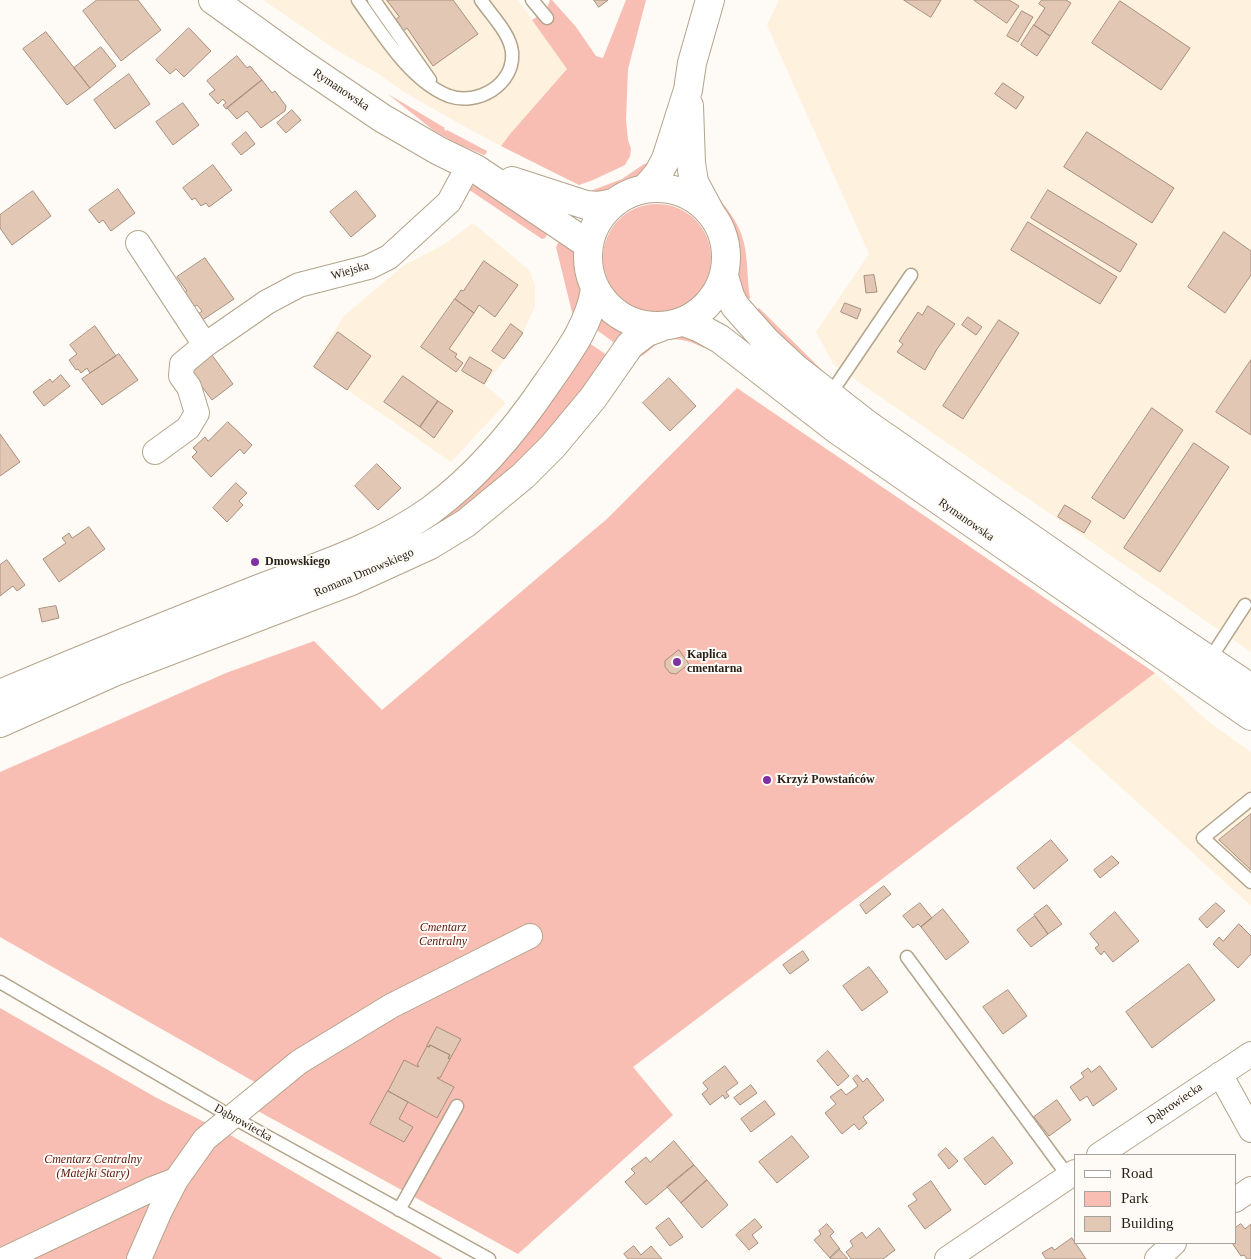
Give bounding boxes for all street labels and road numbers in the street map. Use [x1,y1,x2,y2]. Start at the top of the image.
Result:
street label: Rymanowska [310,66,372,114]
street label: Wiejska [329,259,371,283]
street label: Rymanowska [935,496,997,544]
street label: Romana Dmowskiego [312,545,416,601]
street label: Dąbrowiecka [1144,1080,1206,1128]
street label: Dąbrowiecka [212,1101,274,1145]

